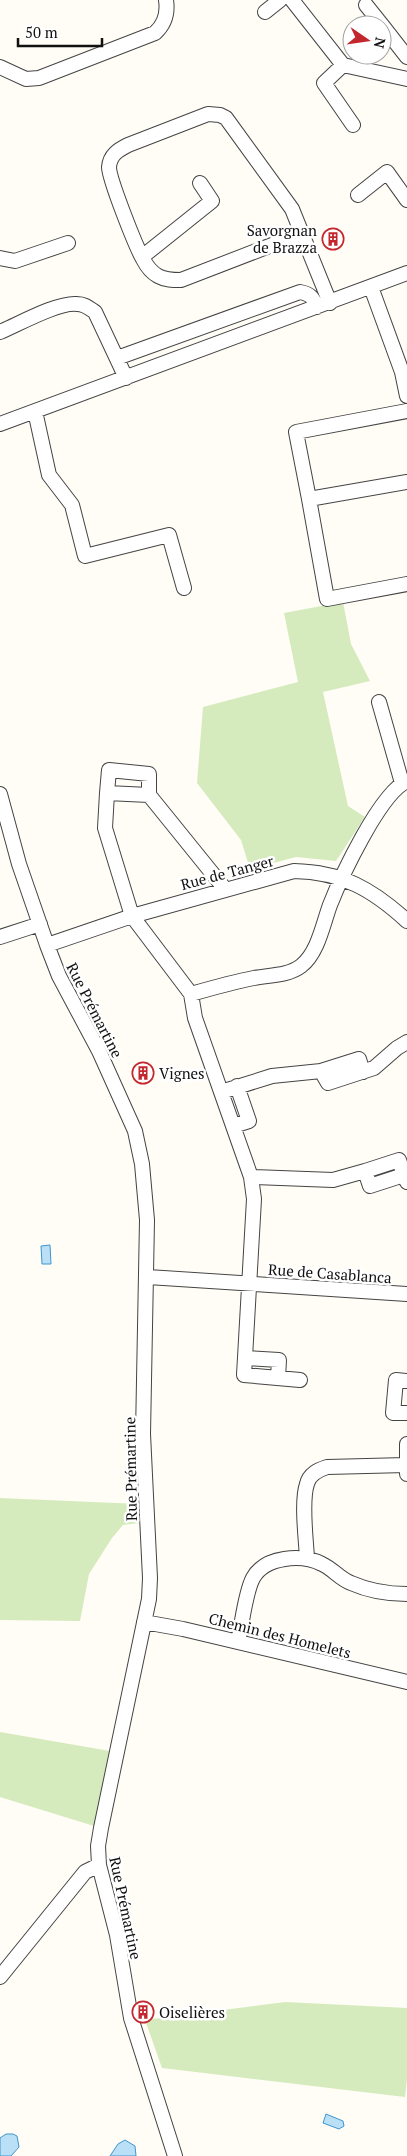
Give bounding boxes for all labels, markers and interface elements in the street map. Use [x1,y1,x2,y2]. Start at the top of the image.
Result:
scale bar [18,15,101,47]
north arrow [342,15,392,65]
text: 50 m [25,22,58,42]
text: N [370,36,391,51]
place label: Savorgnan de Brazza [247,220,317,257]
building icon: Savorgnan de Brazza [321,227,345,251]
street label: Rue de Tanger [178,850,276,894]
street label: Rue Prémartine [62,959,128,1061]
building icon: Vignes [131,1061,155,1085]
place label: Vignes [159,1063,205,1083]
street label: Rue de Casablanca [267,1259,393,1287]
street label: Rue Prémartine [119,1417,141,1521]
street label: Chemin des Homelets [207,1608,353,1662]
street label: Rue Prémartine [105,1855,147,1961]
building icon: Oiselières [131,2000,155,2024]
place label: Oiselières [159,2002,225,2022]

